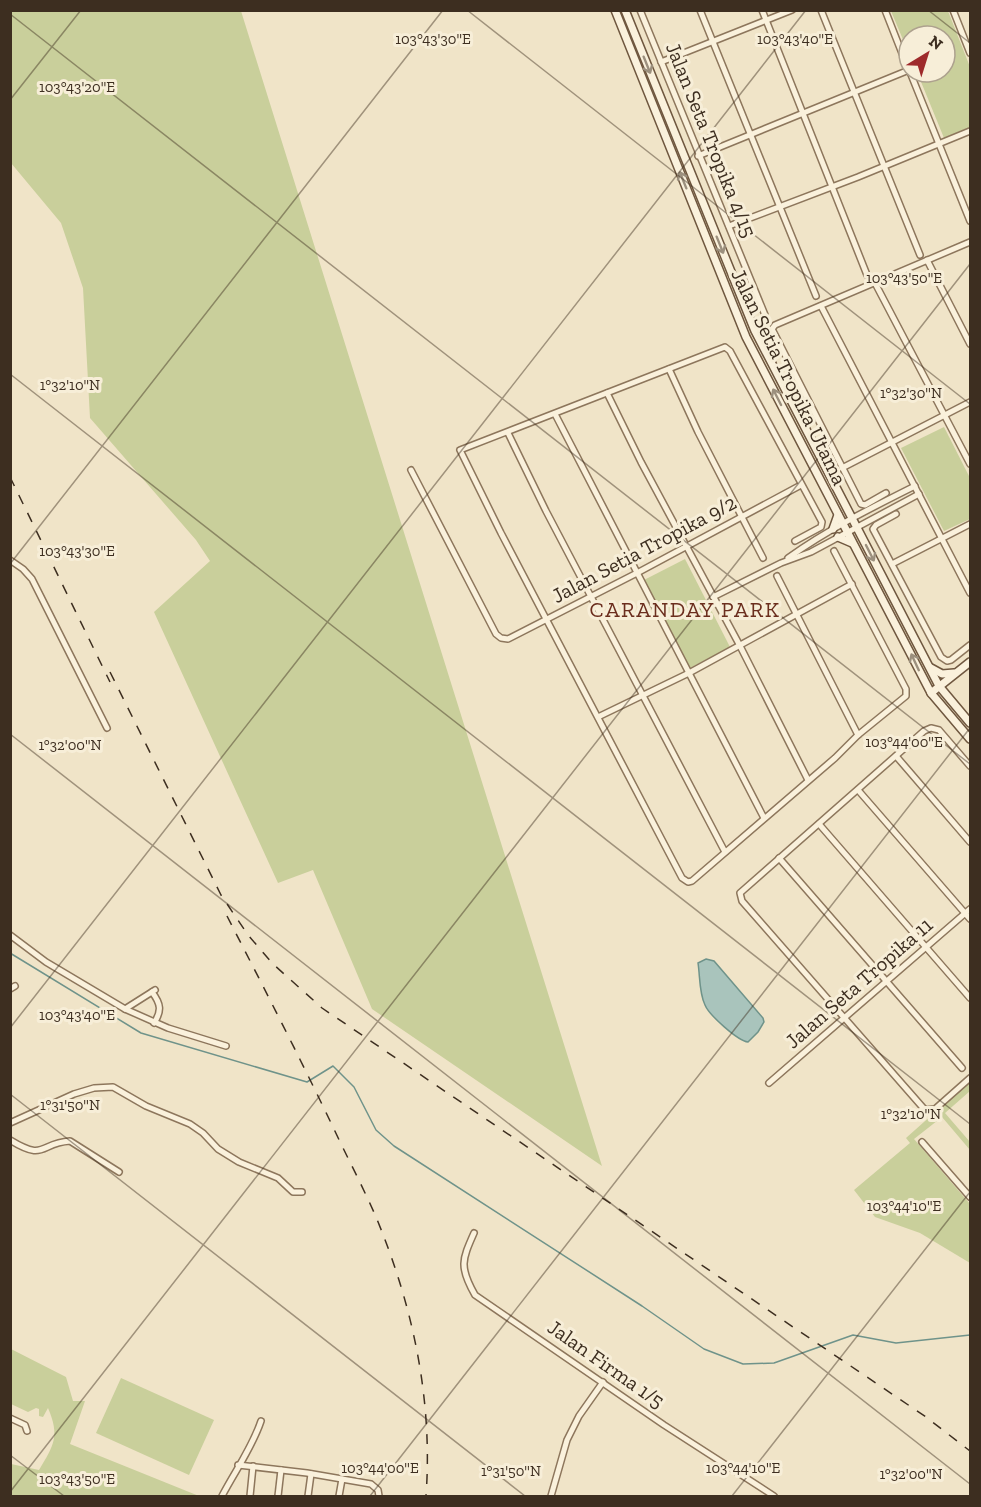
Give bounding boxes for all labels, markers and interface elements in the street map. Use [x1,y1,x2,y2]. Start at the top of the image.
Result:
north arrow [897,24,957,84]
text: 103°43'30"E [395,30,471,48]
text: 103°43'40"E [757,30,833,48]
text: N [925,31,947,54]
street label: Jalan Seta Tropika 4/15 [661,39,762,241]
one-way arrow [642,55,653,73]
text: 103°43'20"E [39,78,115,96]
one-way arrow [677,171,688,190]
one-way arrow [715,236,726,254]
street label: Jalan Setia Tropika Utama [726,265,853,489]
text: 103°43'50"E [866,269,942,287]
text: 1°32'10"N [40,376,100,394]
text: 1°32'30"N [880,384,942,402]
one-way arrow [771,389,782,407]
street label: Jalan Setia Tropika 9/2 [547,489,740,608]
text: 103°43'30"E [39,542,115,560]
one-way arrow [864,543,876,561]
district label: CARANDAY PARK [590,596,780,623]
one-way arrow [908,654,920,672]
text: 103°44'00"E [865,733,943,751]
text: 1°32'00"N [38,736,102,754]
street label: Jalan Seta Tropika 11 [780,912,937,1053]
text: 103°43'40"E [39,1006,115,1024]
text: 1°31'50"N [40,1096,100,1114]
text: 1°32'10"N [881,1105,941,1123]
text: 103°44'10"E [867,1197,941,1215]
street label: Jalan Firma 1/5 [543,1314,669,1413]
text: 103°44'00"E [341,1459,419,1477]
text: 103°44'10"E [706,1459,780,1477]
text: 1°31'50"N [481,1462,541,1480]
text: 1°32'00"N [879,1465,943,1483]
text: 103°43'50"E [39,1470,115,1488]

